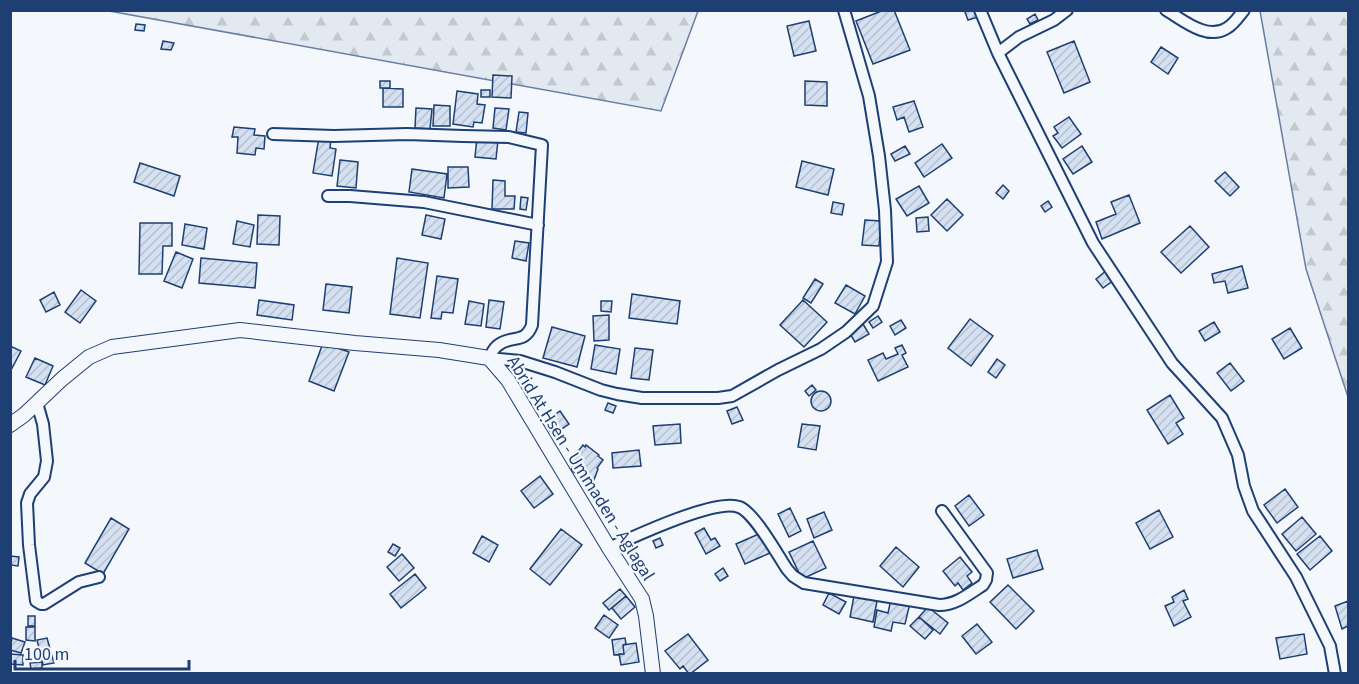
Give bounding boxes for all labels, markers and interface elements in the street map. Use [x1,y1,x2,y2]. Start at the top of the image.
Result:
street label: Abrid At Ḥsen - Ummaden - Aglagal [501,351,660,586]
scale bar [15,633,189,671]
text: 100 m [24,642,69,667]

